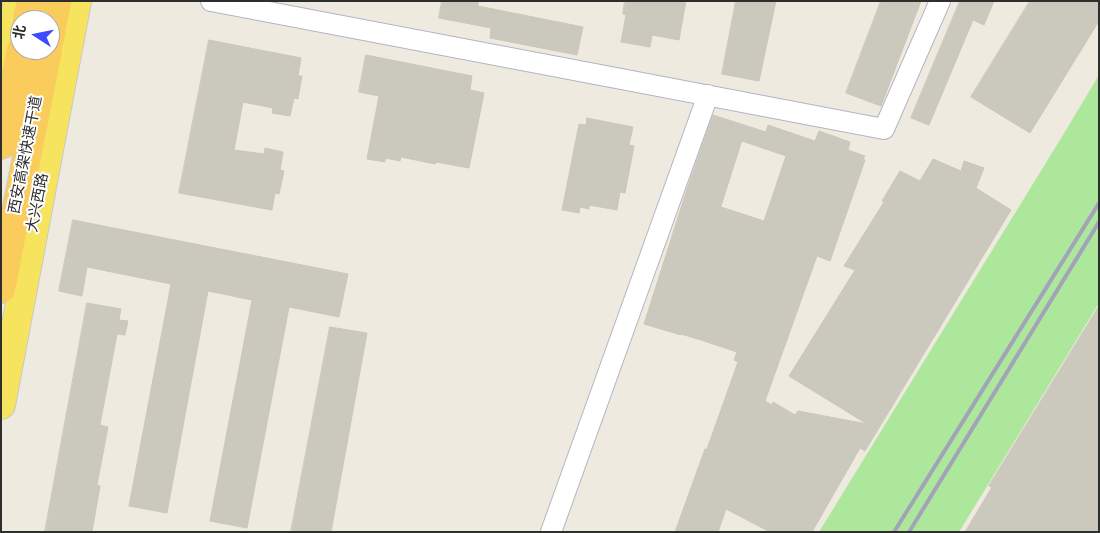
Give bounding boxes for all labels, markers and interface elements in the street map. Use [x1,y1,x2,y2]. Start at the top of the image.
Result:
north arrow [10,10,60,60]
text: 北 [11,24,30,41]
street label: 西安高架快速干道 [7,94,47,216]
street label: 大兴西路 [24,172,54,234]

